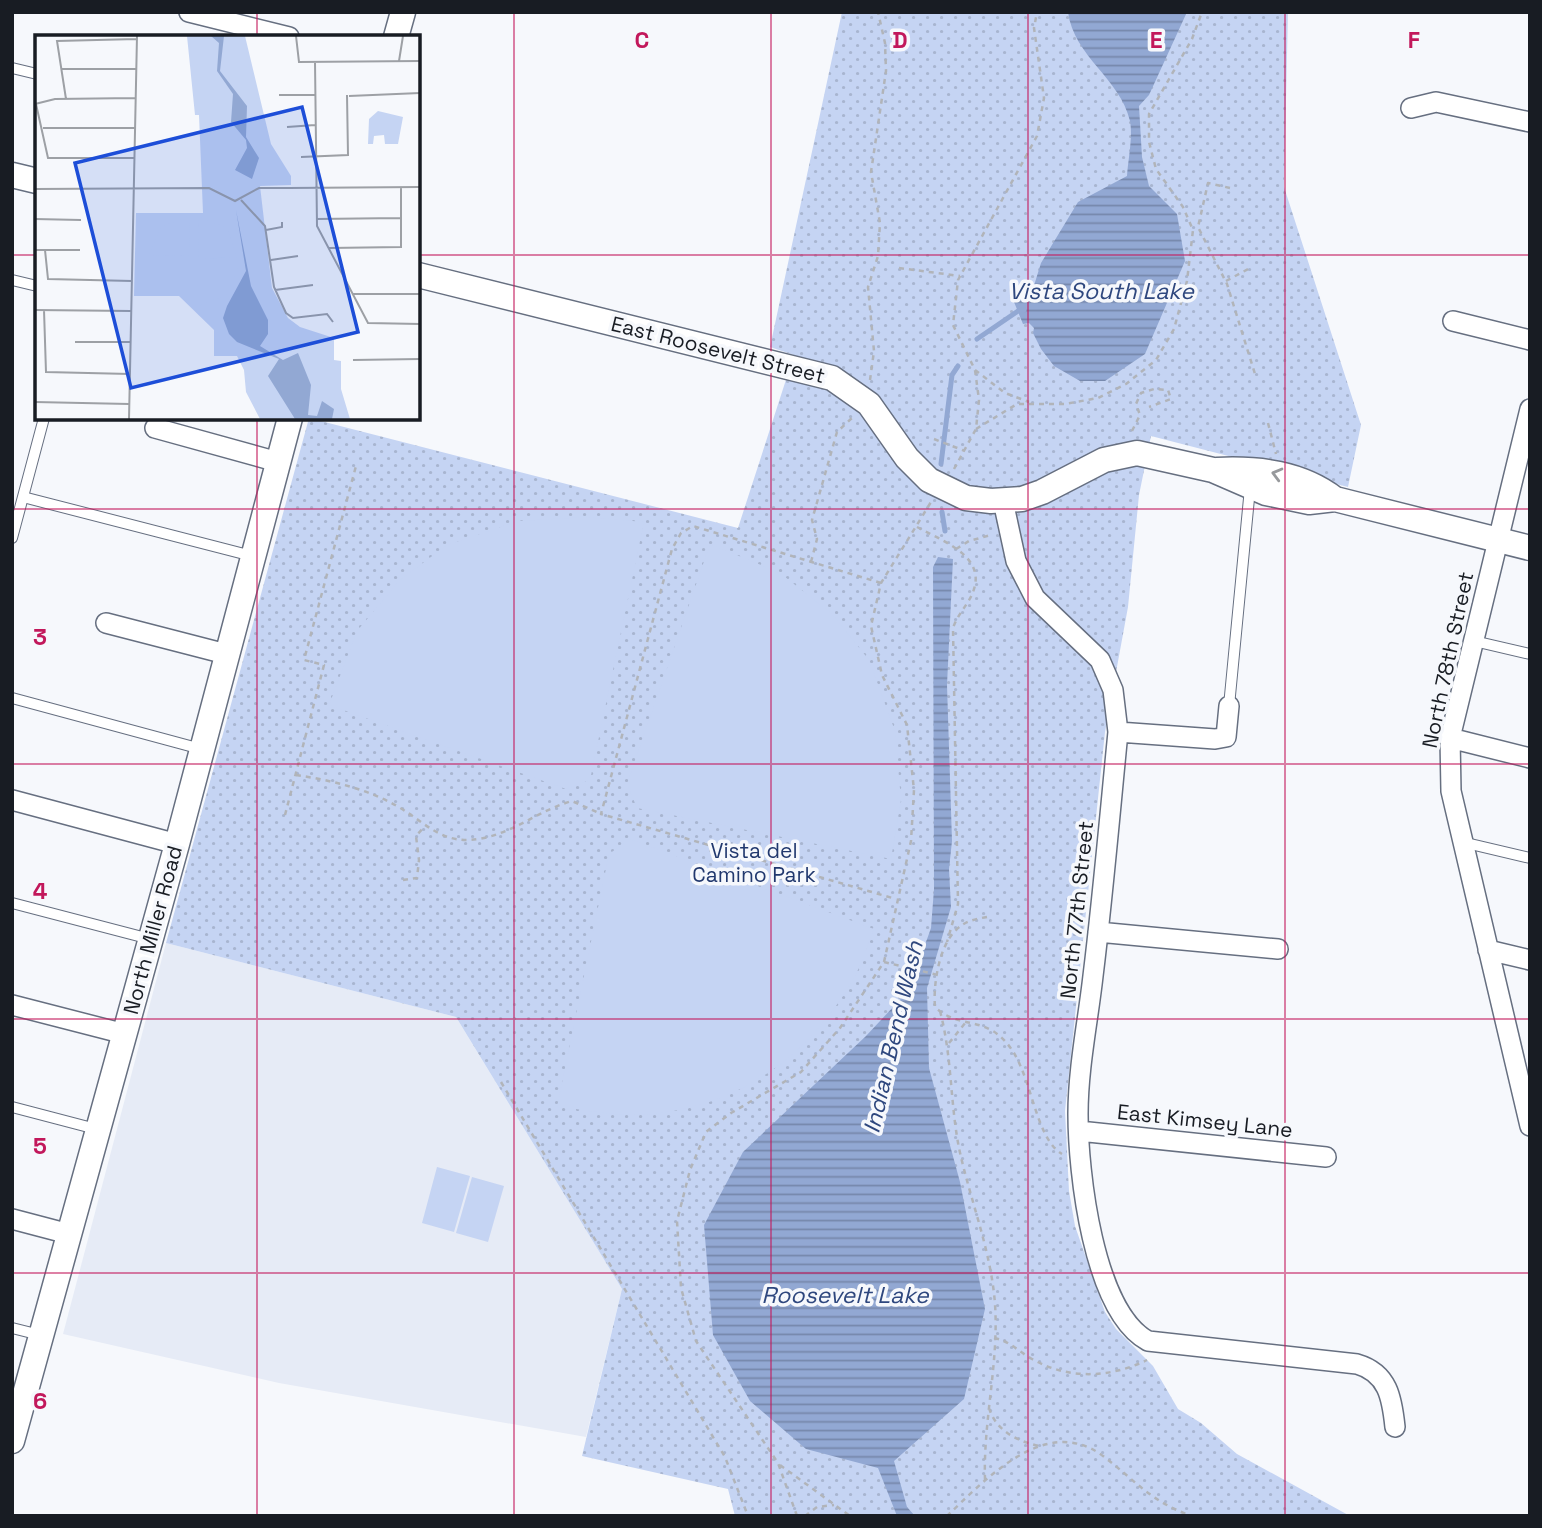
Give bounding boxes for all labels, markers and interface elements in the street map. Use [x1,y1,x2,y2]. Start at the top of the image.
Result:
text: C [635,25,649,55]
text: D [892,25,908,55]
text: E [1150,25,1162,55]
text: F [1408,25,1420,55]
inset map [35,35,420,420]
water label: Vista South Lake [1008,276,1195,306]
street label: East Roosevelt Street [608,310,828,389]
one-way arrow [1271,468,1283,482]
street label: North 78th Street [1416,569,1479,751]
text: 3 [33,622,47,652]
street label: North 77th Street [1054,820,1099,1000]
park label: Vista del Camino Park [692,837,816,888]
street label: North Miller Road [117,842,188,1017]
text: 4 [33,876,48,906]
water label: Indian Bend Wash [856,937,930,1136]
street label: East Kimsey Lane [1116,1098,1294,1143]
text: 5 [33,1131,47,1161]
water label: Roosevelt Lake [761,1280,930,1310]
text: 6 [33,1386,47,1416]

